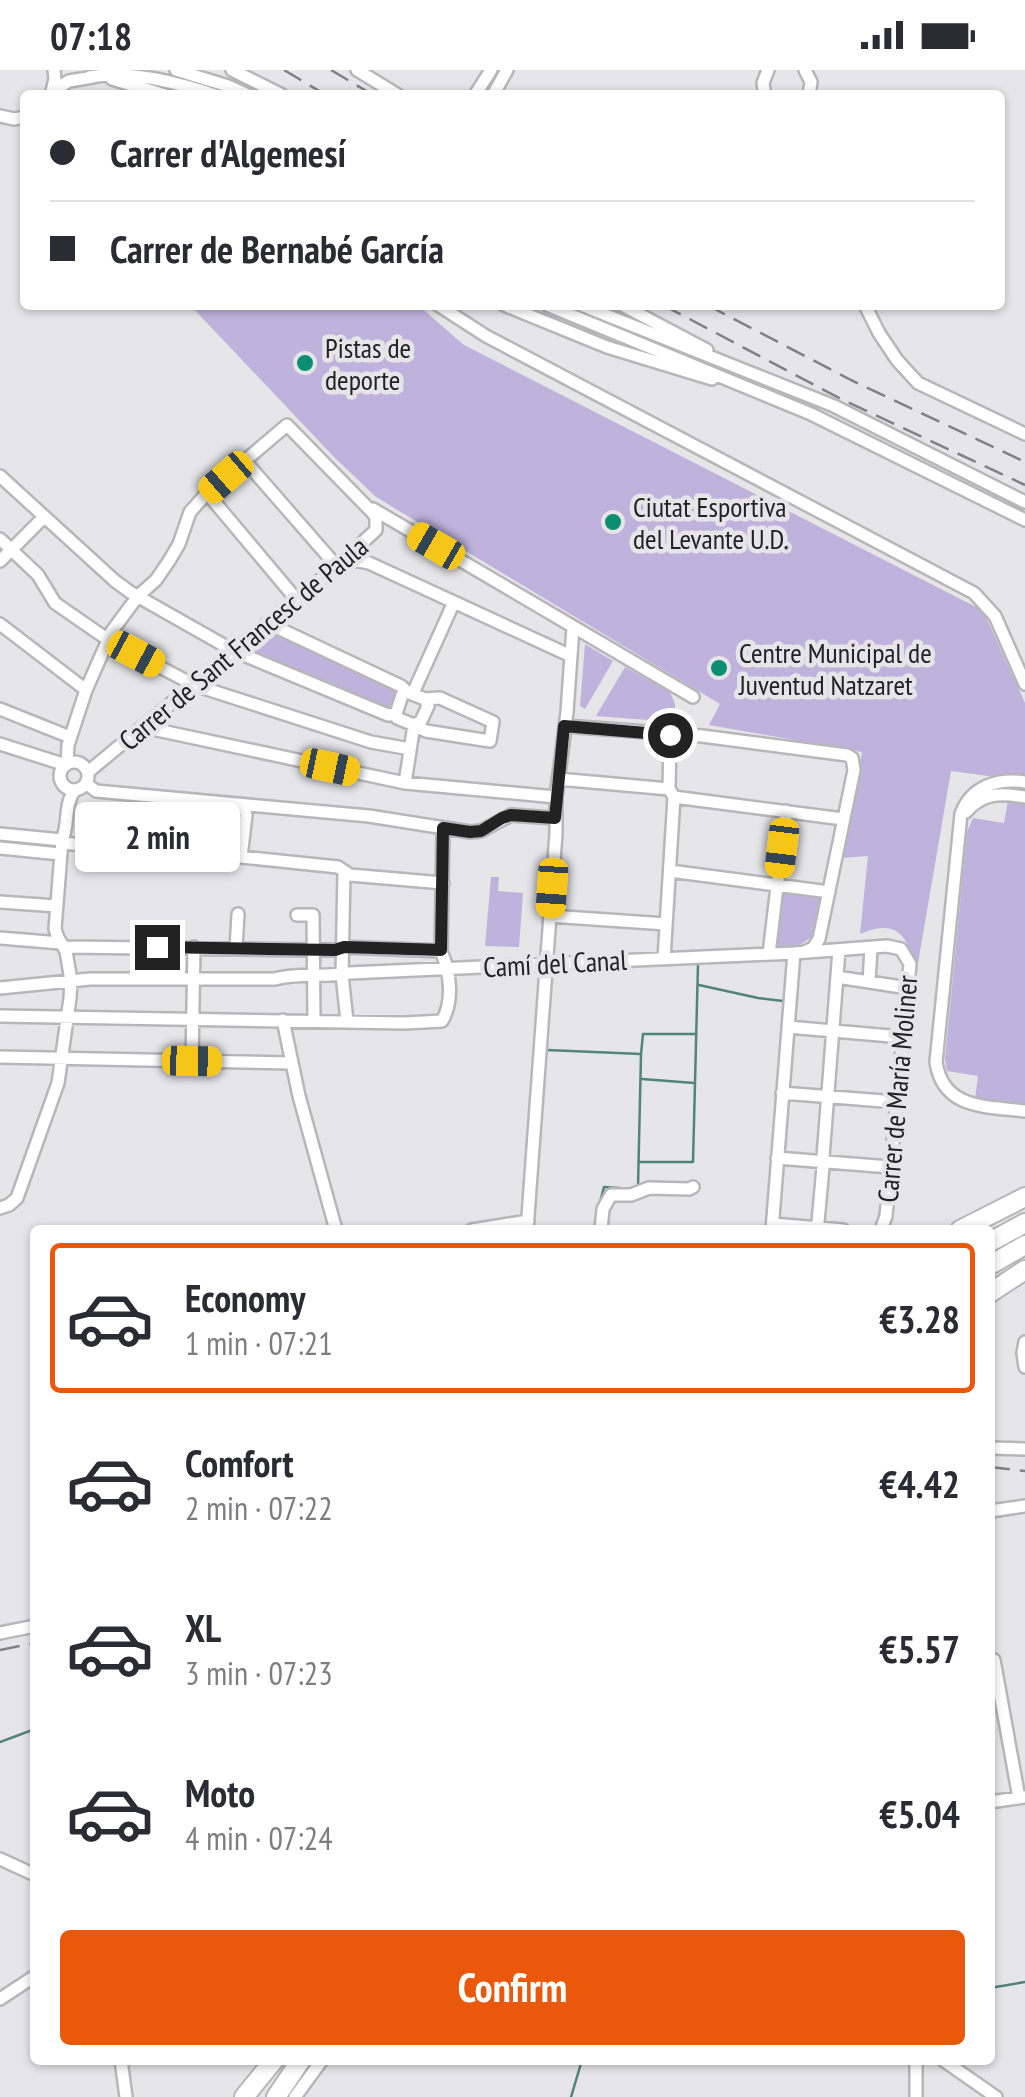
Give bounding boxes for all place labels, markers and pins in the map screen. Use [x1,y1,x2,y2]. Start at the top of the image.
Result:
place label: Pistas de deporte [325,329,411,398]
marker: Pistas de deporte [294,352,316,374]
place label: Ciutat Esportiva del Levante U.D. [633,488,789,557]
marker: Ciutat Esportiva del Levante U.D. [602,511,624,533]
place label: Centre Municipal de Juventud Natzaret [738,634,932,703]
marker: Centre Municipal de Juventud Natzaret [708,657,730,679]

